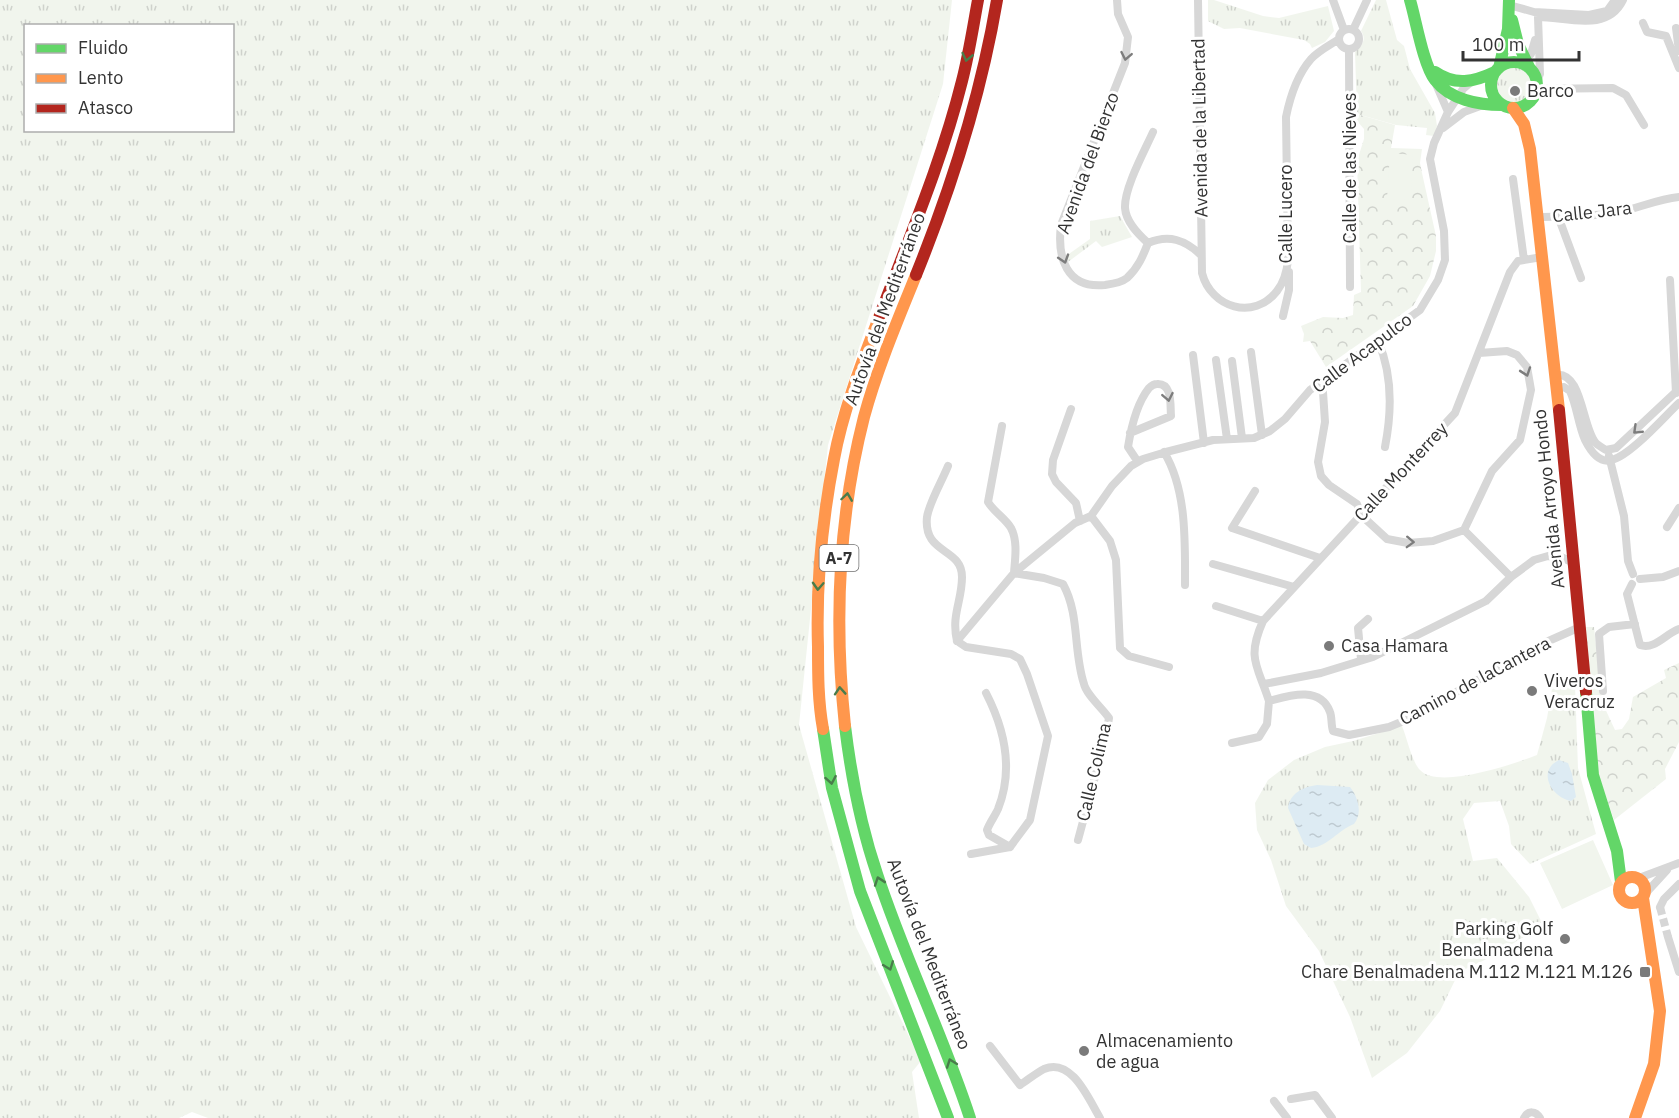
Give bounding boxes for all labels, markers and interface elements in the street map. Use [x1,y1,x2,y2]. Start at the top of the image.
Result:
legend [24,24,234,132]
scale bar [1463,24,1578,62]
text: 100 m [1472,33,1524,56]
text: Fluido [78,36,128,59]
street label: Avenida de la Libertad [1186,38,1213,218]
one-way arrow [1120,51,1133,61]
one-way arrow [961,52,974,62]
text: Lento [78,66,123,89]
place label: Barco [1527,79,1574,102]
marker: Barco [1508,84,1522,98]
street label: Avenida del Bierzo [1051,89,1124,237]
street label: Calle de las Nieves [1338,92,1361,244]
text: Atasco [78,96,133,119]
street label: Calle Lucero [1274,164,1297,264]
street label: Calle Jara [1551,196,1633,227]
street label: Autovía del Mediterráneo [839,209,930,408]
one-way arrow [1057,253,1069,264]
street label: Calle Acapulco [1307,307,1416,398]
one-way arrow [1519,366,1531,376]
one-way arrow [1161,392,1174,402]
street label: Avenida Arroyo Hondo [1528,408,1569,590]
street label: Calle Monterrey [1349,417,1453,526]
one-way arrow [1633,422,1644,433]
one-way arrow [841,492,853,501]
one-way arrow [1406,535,1415,548]
road number: A-7 [820,545,858,571]
one-way arrow [812,582,825,591]
street label: Camino de laCantera [1395,631,1555,730]
place label: Casa Hamara [1341,634,1449,657]
marker: Casa Hamara [1322,639,1336,653]
place label: Viveros Veracruz [1544,669,1615,713]
marker: Viveros Veracruz [1525,684,1539,698]
one-way arrow [834,686,847,696]
street label: Calle Colima [1071,720,1116,823]
one-way arrow [824,775,837,785]
street label: Autovía del Mediterráneo [882,855,977,1053]
one-way arrow [874,876,887,887]
place label: Parking Golf Benalmadena [1441,917,1553,961]
marker: Parking Golf Benalmadena [1558,932,1572,946]
one-way arrow [882,960,895,971]
place label: Chare Benalmadena M.112 M.121 M.126 [1301,960,1633,983]
marker: Chare Benalmadena M.112 M.121 M.126 [1638,965,1652,979]
place label: Almacenamiento de agua [1096,1029,1233,1073]
marker: Almacenamiento de agua [1077,1044,1091,1058]
one-way arrow [946,1058,958,1069]

